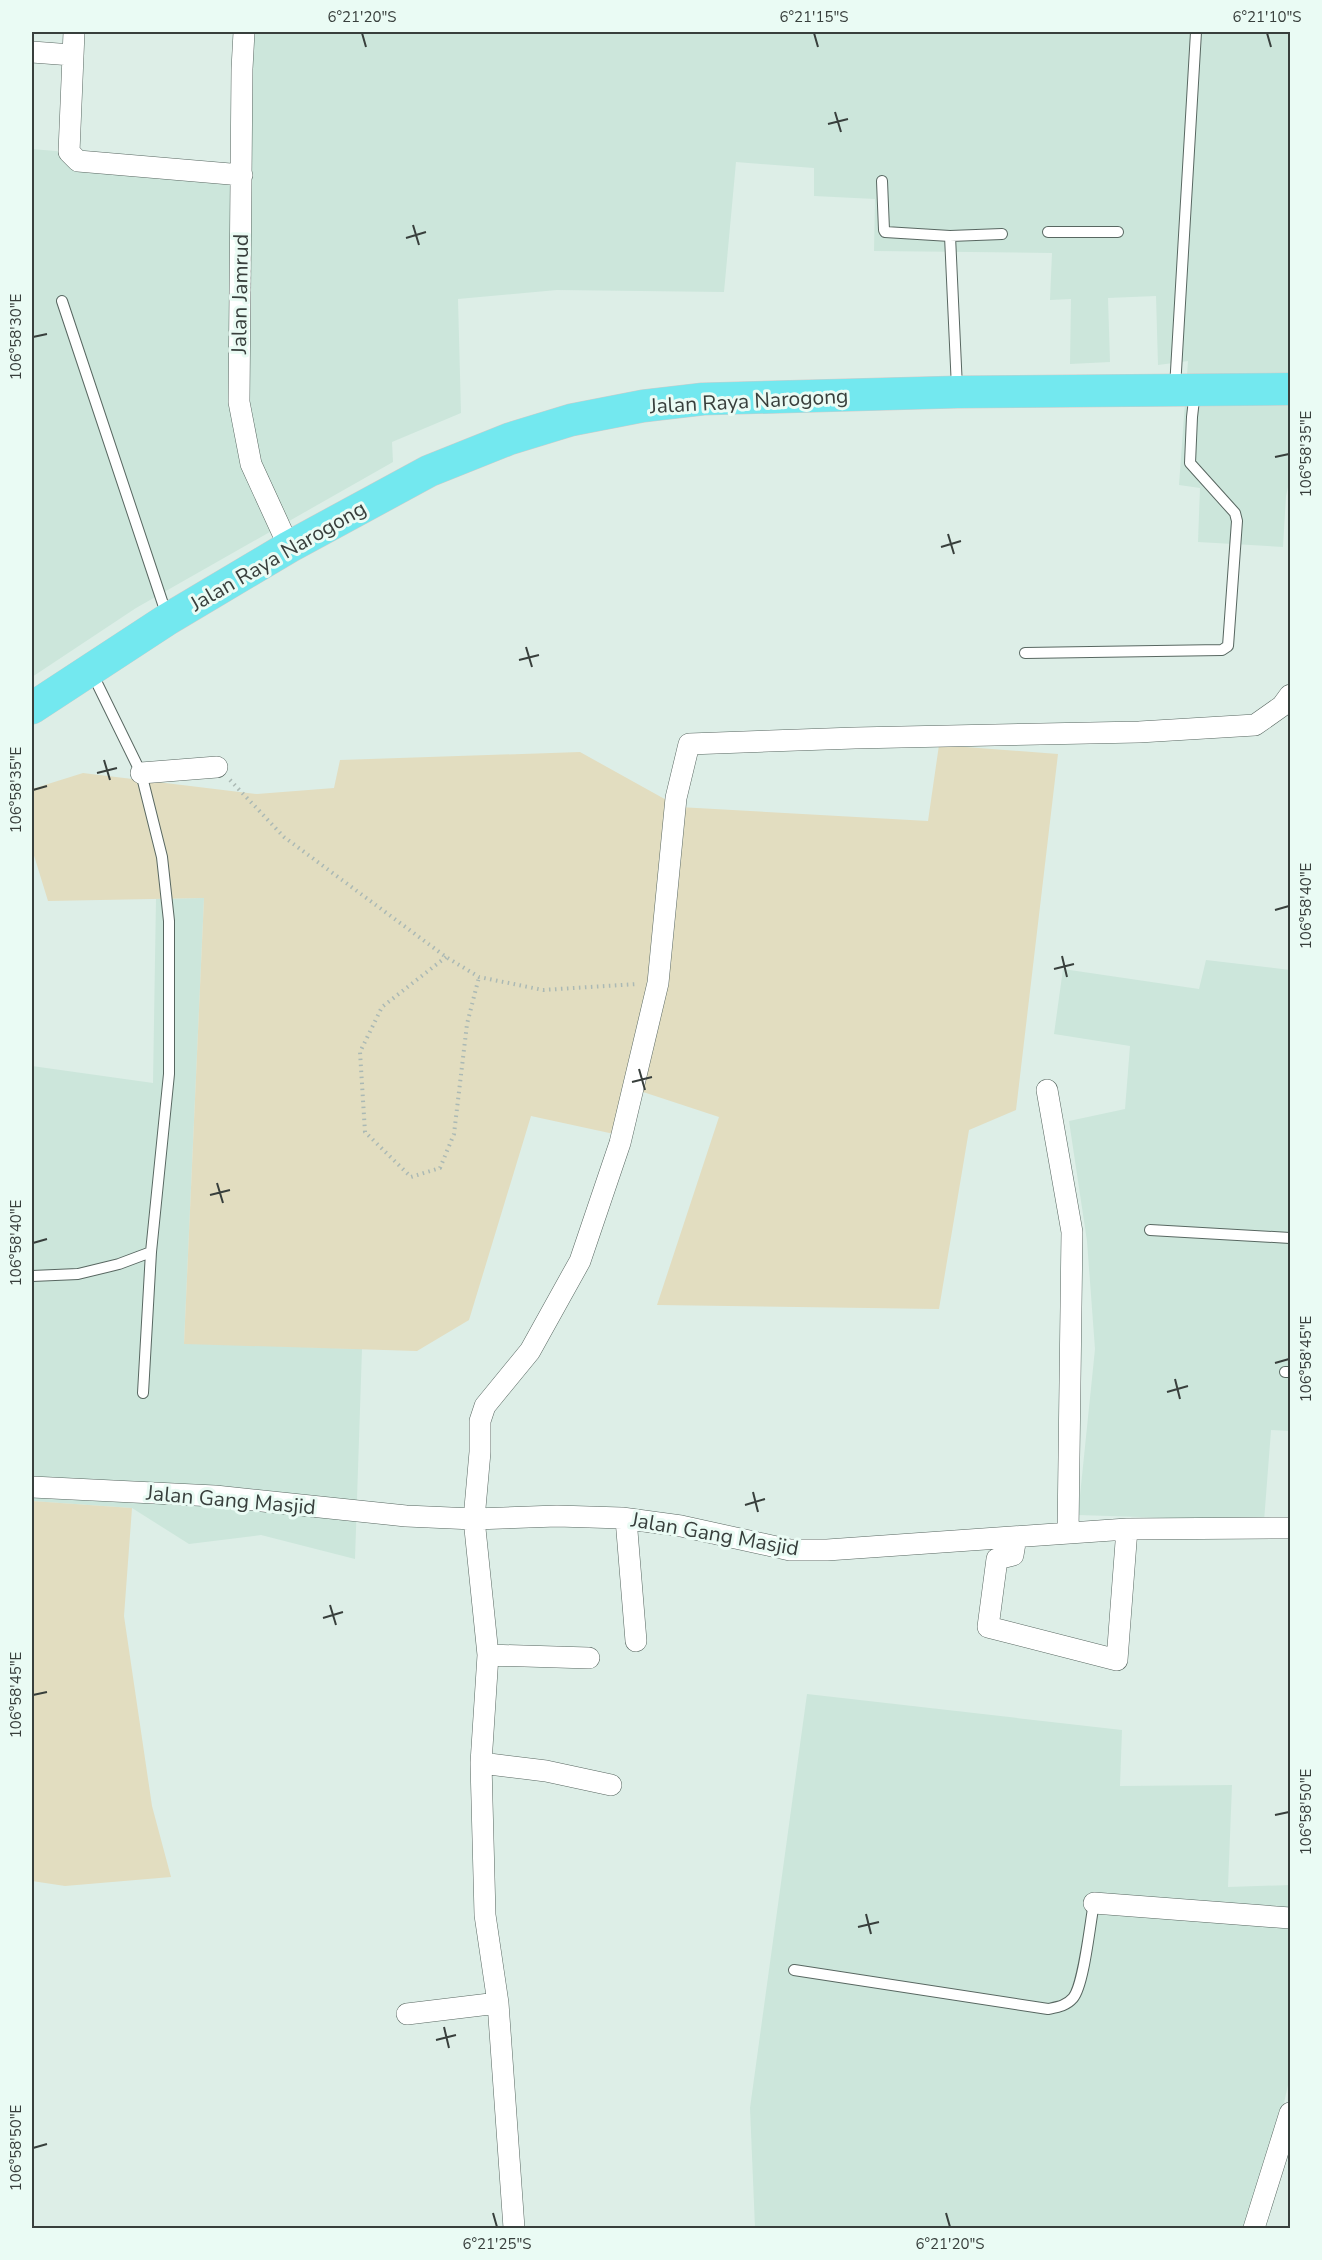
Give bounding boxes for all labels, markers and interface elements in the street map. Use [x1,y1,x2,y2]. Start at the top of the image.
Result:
text: 6°21'20"S [328,7,396,27]
text: 6°21'15"S [780,7,848,27]
text: 6°21'10"S [1233,7,1301,27]
street label: Jalan Jamrud [225,234,255,355]
text: 106°58'30"E [6,294,26,380]
street label: Jalan Raya Narogong [648,382,849,420]
text: 106°58'35"E [1296,411,1316,497]
street label: Jalan Raya Narogong [184,494,371,618]
text: 106°58'35"E [6,747,26,833]
text: 106°58'40"E [1296,863,1316,949]
text: 106°58'40"E [6,1200,26,1286]
text: 106°58'45"E [1296,1316,1316,1402]
street label: Jalan Gang Masjid [144,1479,317,1521]
street label: Jalan Gang Masjid [628,1505,801,1563]
text: 106°58'45"E [6,1652,26,1738]
text: 106°58'50"E [1296,1769,1316,1855]
text: 106°58'50"E [6,2105,26,2191]
text: 6°21'25"S [463,2234,531,2254]
text: 6°21'20"S [916,2234,984,2254]

